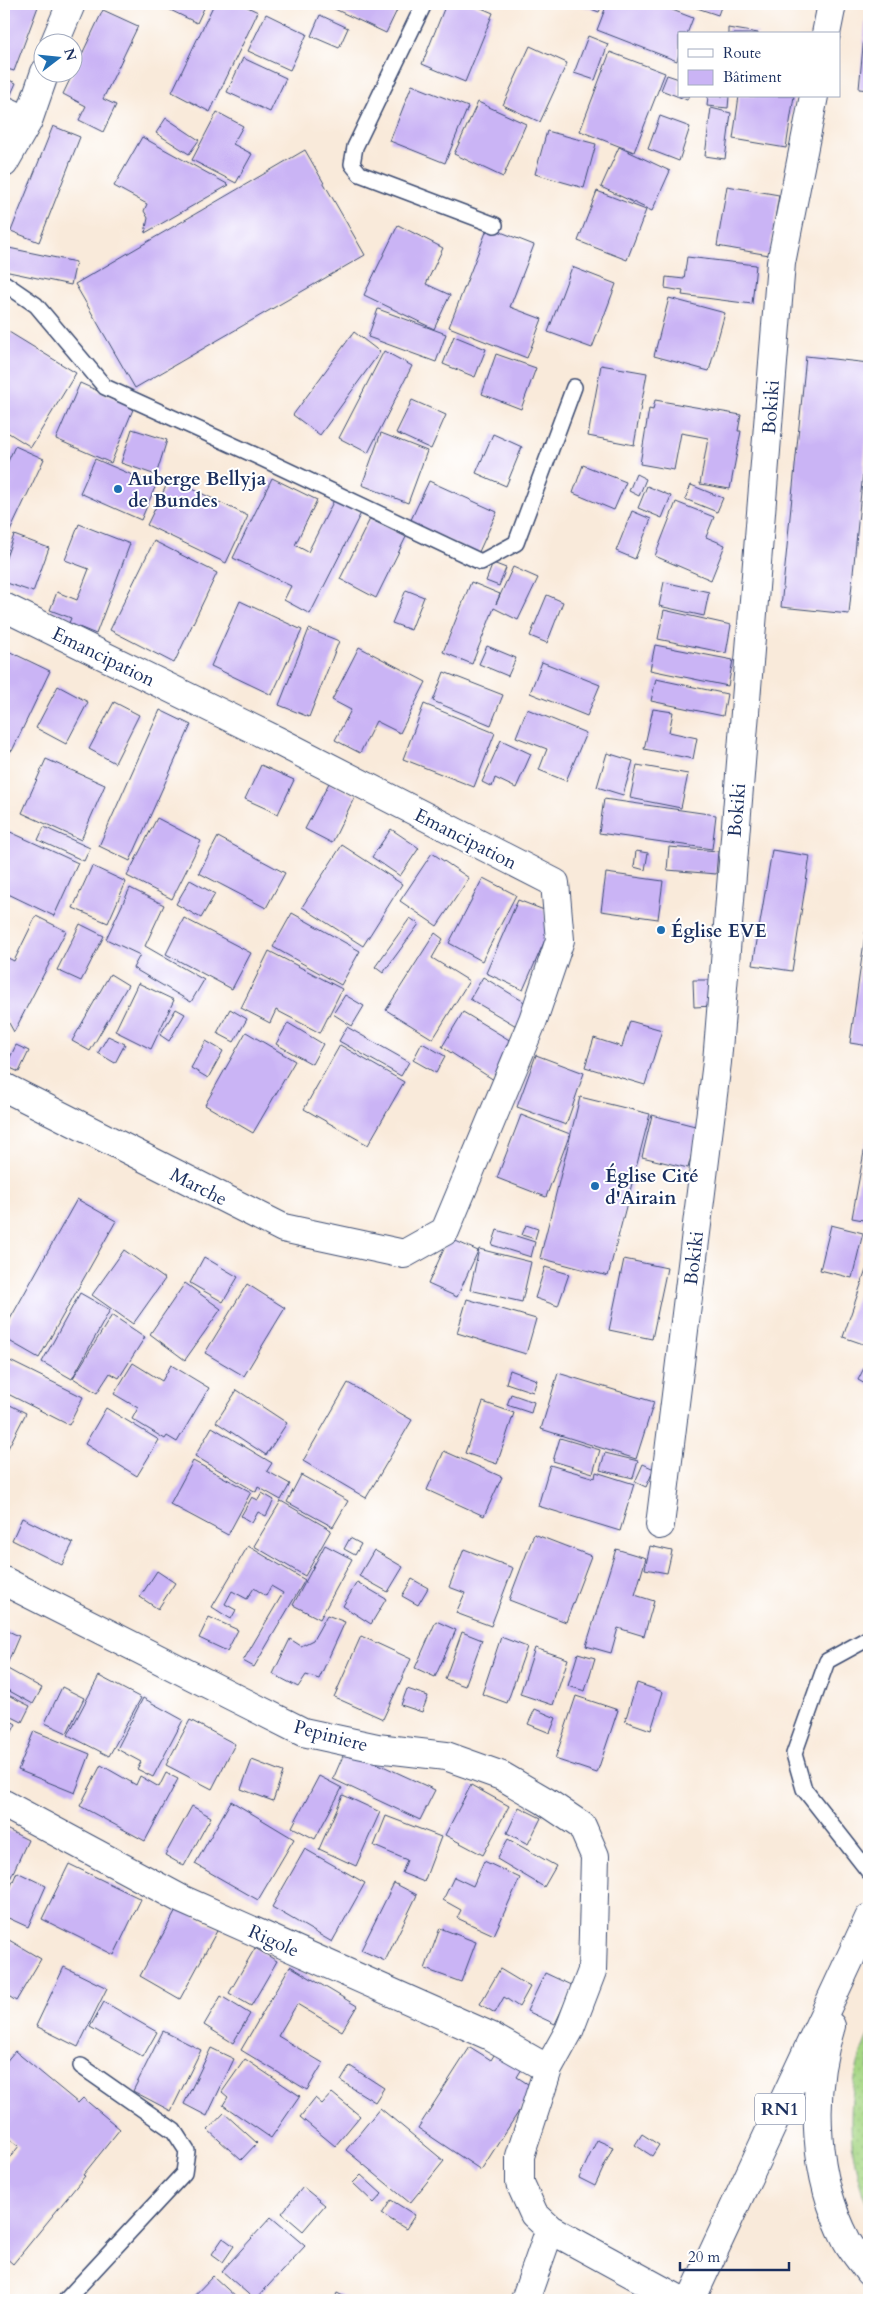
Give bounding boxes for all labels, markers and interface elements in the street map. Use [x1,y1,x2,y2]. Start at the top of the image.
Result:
north arrow [32,32,82,82]
legend [678,32,840,98]
text: Route [723,43,761,63]
text: N [59,46,81,63]
text: Bâtiment [723,67,782,87]
street label: Bokiki [756,379,786,435]
place label: Auberge Bellyja de Bundes [128,466,267,514]
marker: Auberge Bellyja de Bundes [112,483,124,495]
street label: Emancipation [48,621,160,693]
street label: Bokiki [722,782,752,838]
street label: Emancipation [410,802,521,876]
place label: Église EVE [671,918,767,944]
marker: Église EVE [655,924,667,936]
street label: Marche [166,1162,232,1212]
place label: Église Cité d'Airain [605,1163,699,1211]
marker: Église Cité d'Airain [589,1180,601,1192]
street label: Bokiki [678,1230,710,1287]
street label: Pepiniere [291,1714,371,1758]
street label: Rigole [244,1918,303,1964]
road number: RN1 [755,2094,805,2124]
scale bar [680,2239,789,2271]
text: 20 m [688,2247,720,2267]

